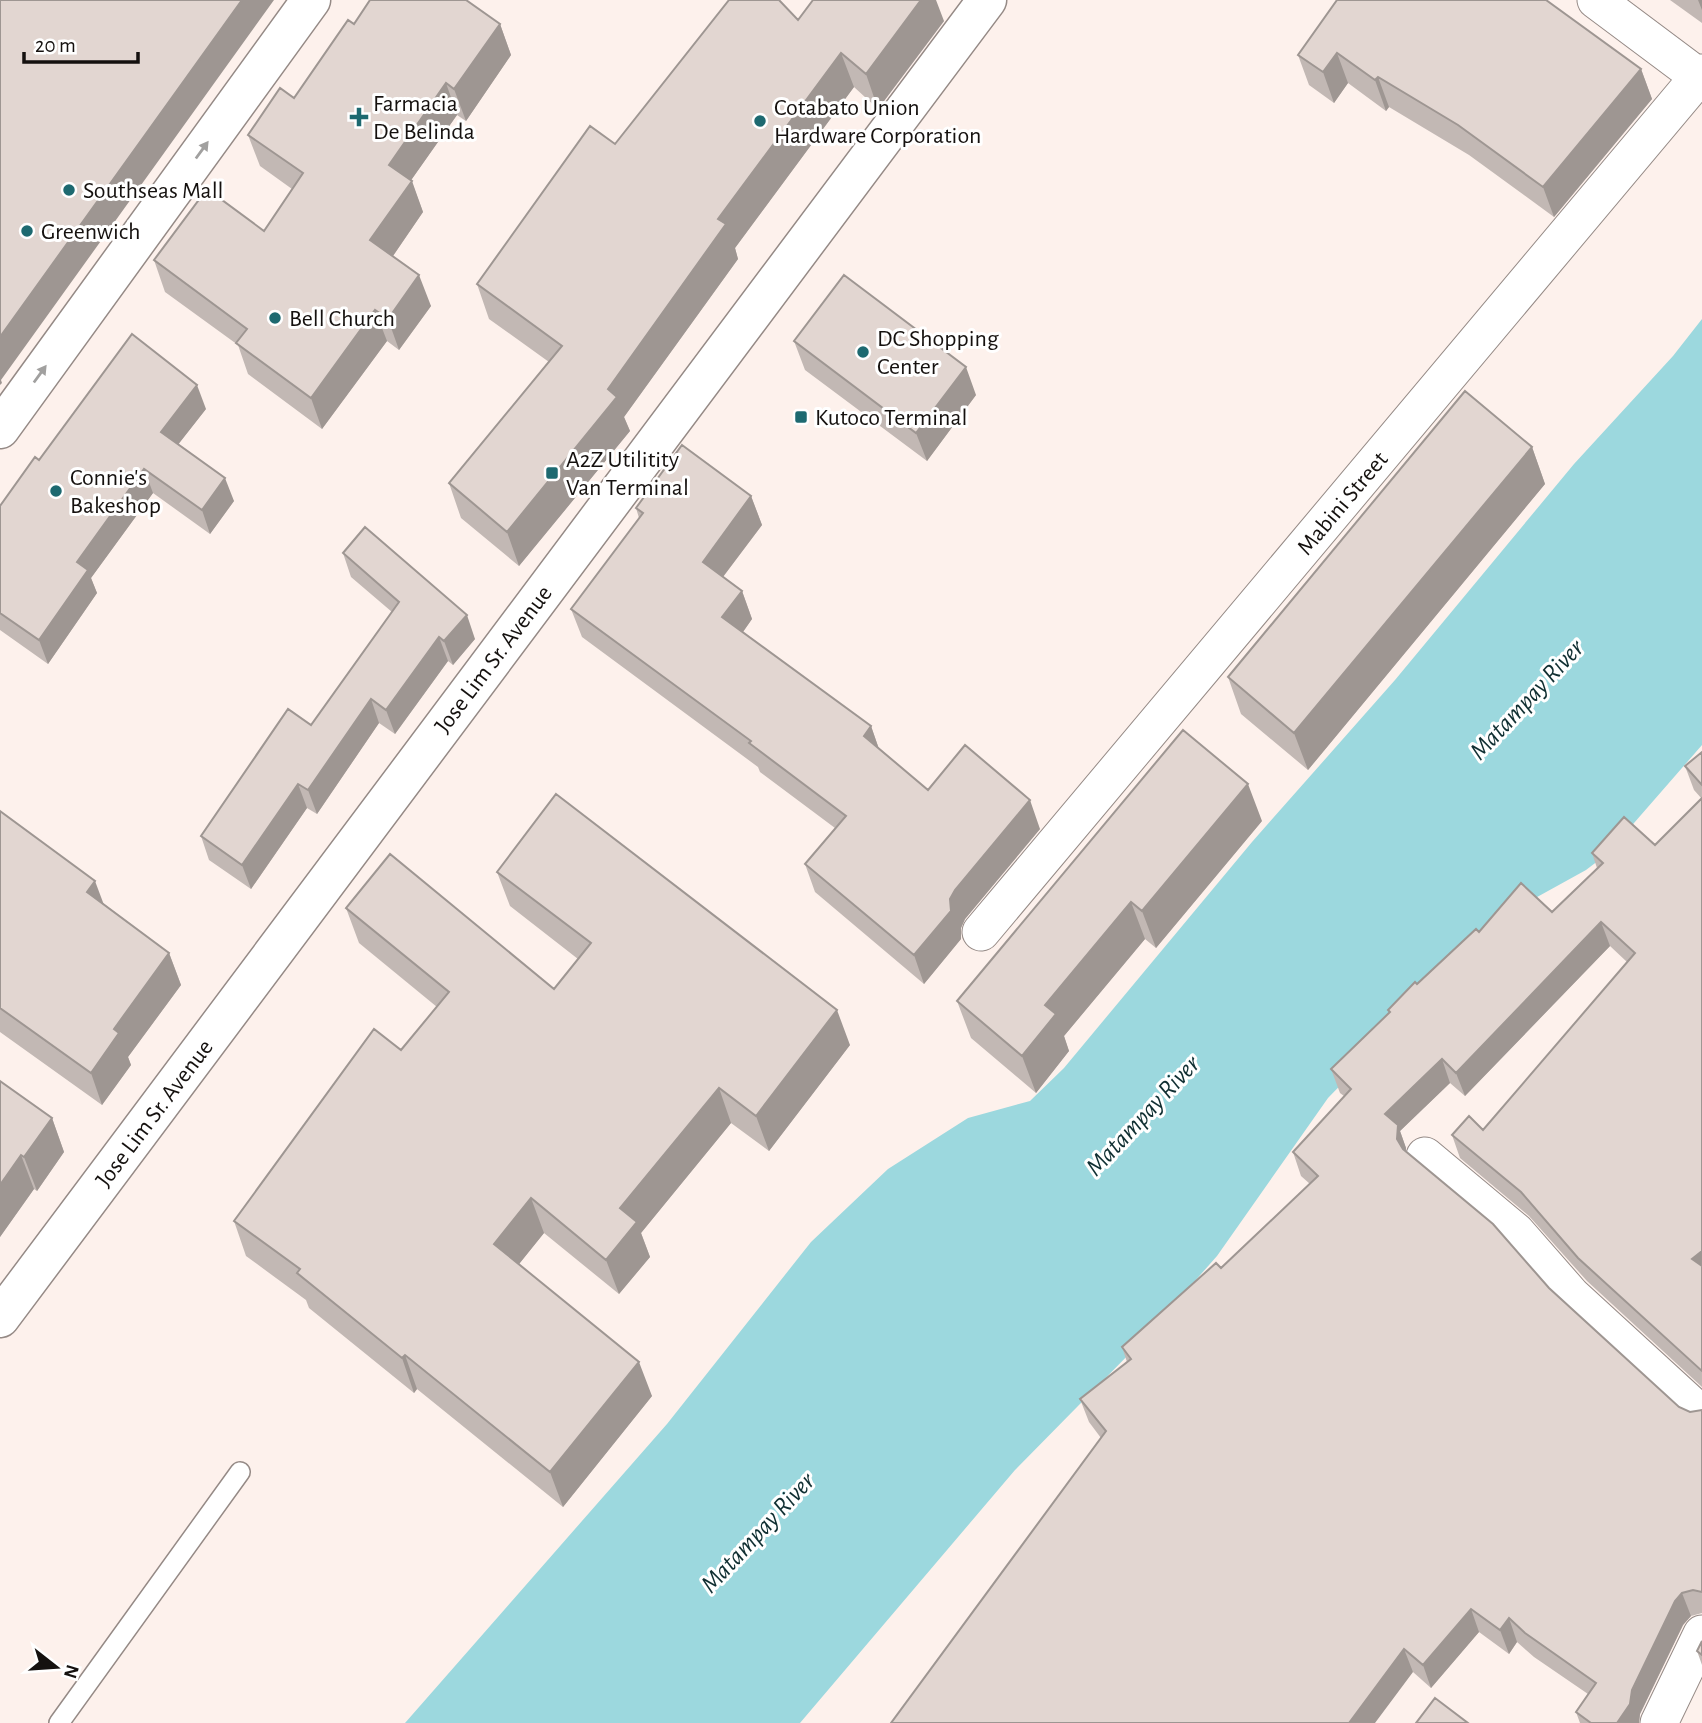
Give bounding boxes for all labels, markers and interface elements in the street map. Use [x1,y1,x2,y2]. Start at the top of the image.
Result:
scale bar [24,21,138,65]
text: 20 m [35,35,76,56]
place label: Farmacia De Belinda [373,92,475,144]
place label: Cotabato Union Hardware Corporation [774,96,981,148]
marker: Farmacia De Belinda [351,109,367,125]
marker: Cotabato Union Hardware Corporation [752,113,768,129]
one-way arrow [195,141,209,159]
place label: Southseas Mall [83,179,224,203]
marker: Southseas Mall [61,182,77,198]
place label: Greenwich [41,220,140,244]
marker: Greenwich [19,223,35,239]
place label: Bell Church [289,307,395,331]
marker: Bell Church [267,310,283,326]
place label: DC Shopping Center [877,327,999,379]
marker: DC Shopping Center [855,344,871,360]
one-way arrow [33,365,47,383]
place label: Kutoco Terminal [815,406,967,430]
marker: Kutoco Terminal [793,409,809,425]
street label: Mabini Street [1293,447,1393,560]
place label: A2Z Utilitity Van Terminal [566,448,689,500]
marker: A2Z Utilitity Van Terminal [544,465,560,481]
place label: Connie's Bakeshop [70,466,161,518]
marker: Connie's Bakeshop [48,483,64,499]
street label: Jose Lim Sr. Avenue [431,581,557,738]
water label: Matampay River [1465,634,1590,765]
street label: Jose Lim Sr. Avenue [92,1035,218,1192]
water label: Matampay River [1081,1050,1206,1181]
water label: Matampay River [696,1467,821,1598]
north arrow [21,1632,91,1702]
text: N [60,1662,82,1681]

